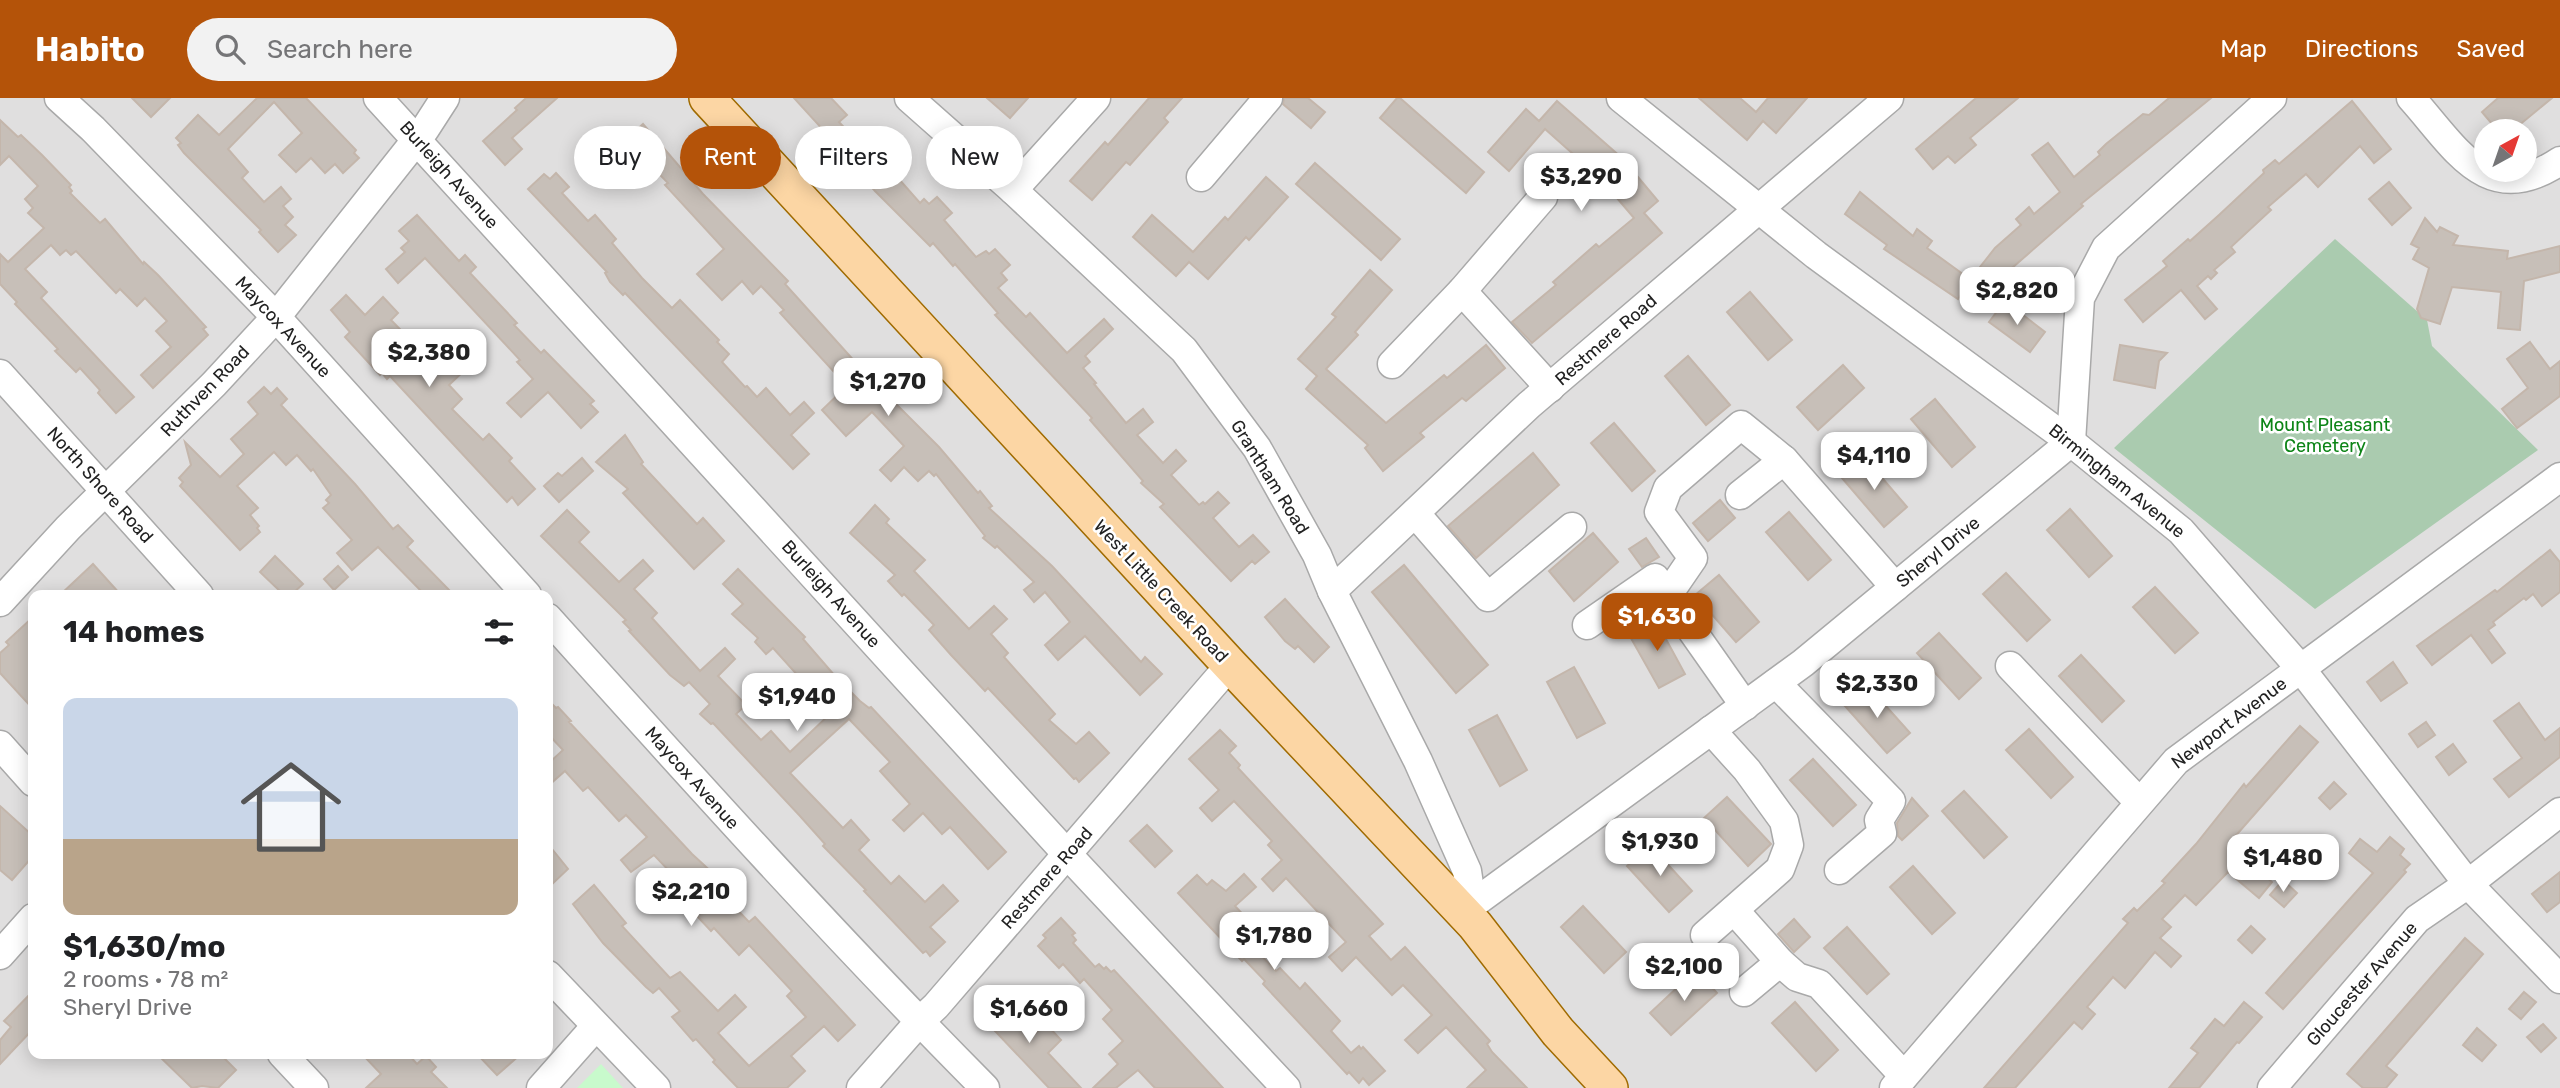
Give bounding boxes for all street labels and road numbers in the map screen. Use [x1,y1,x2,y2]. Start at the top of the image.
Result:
street label: Burleigh Avenue [395,117,503,233]
street label: Maycox Avenue [231,272,335,382]
street label: Restmere Road [1551,290,1661,390]
street label: Ruthven Road [156,341,254,441]
street label: Grantham Road [1226,416,1314,538]
street label: Birmingham Avenue [2044,419,2190,543]
street label: North Shore Road [42,422,158,548]
street label: Sheryl Drive [1892,512,1984,592]
street label: West Little Creek Road [1089,515,1233,667]
street label: Burleigh Avenue [777,536,885,652]
street label: Newport Avenue [2167,672,2291,774]
street label: Maycox Avenue [640,722,744,834]
street label: Restmere Road [997,823,1097,933]
street label: Gloucester Avenue [2302,917,2422,1051]

